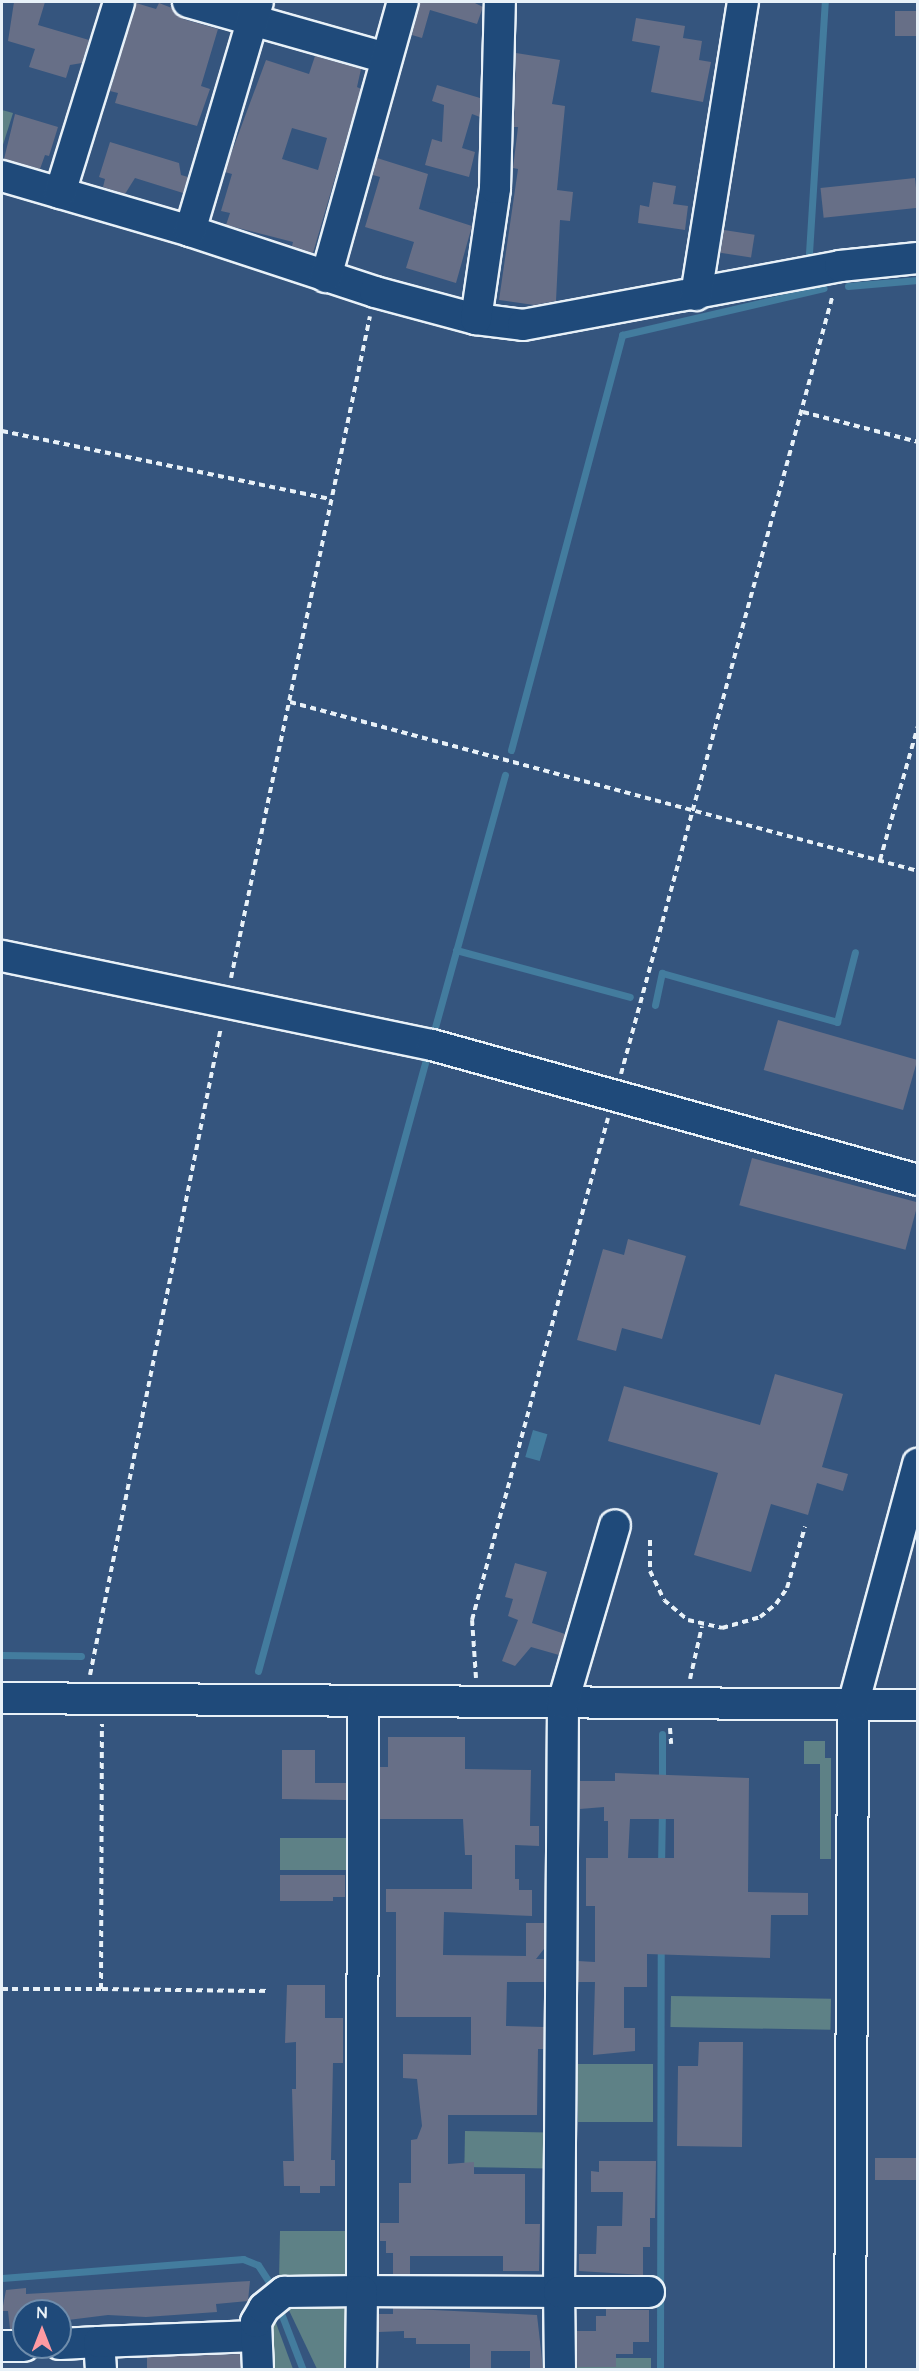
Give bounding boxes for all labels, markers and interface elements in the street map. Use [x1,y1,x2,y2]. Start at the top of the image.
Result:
north arrow [12,2299,72,2359]
text: N [37,2302,47,2324]

